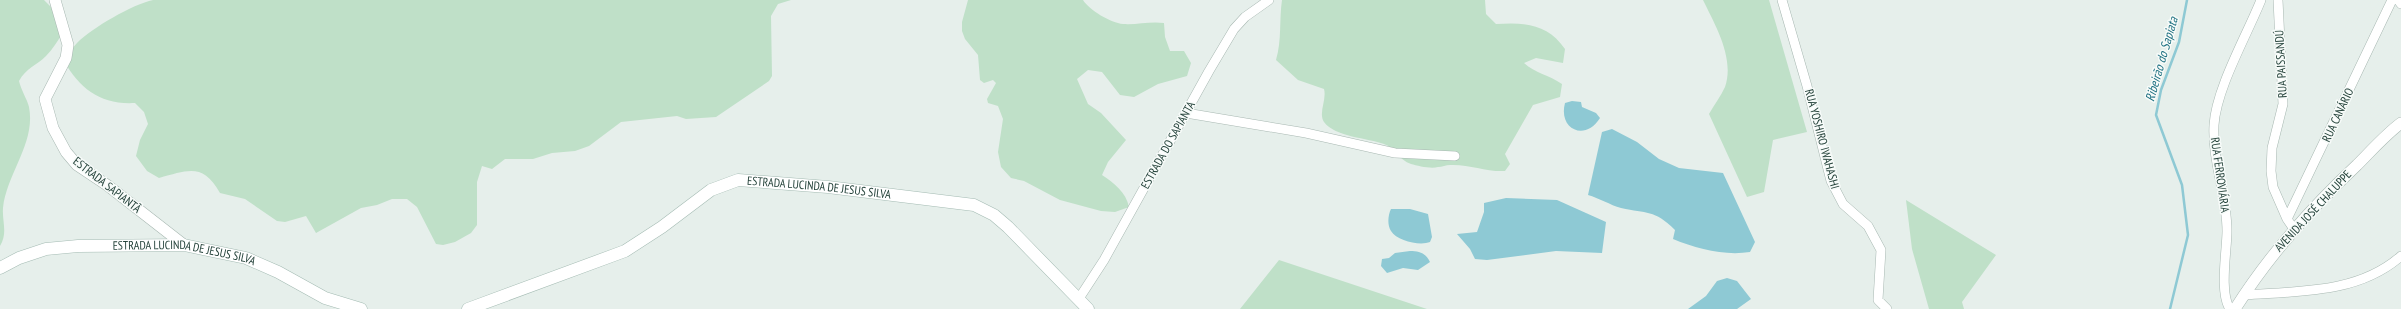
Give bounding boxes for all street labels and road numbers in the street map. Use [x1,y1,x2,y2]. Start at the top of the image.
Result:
street label: RUA PAISSANDÚ [2271,30,2290,98]
street label: RUA CANÁRIO [2318,85,2357,144]
street label: RUA YOSHIRO IWAHASHI [1802,87,1843,190]
street label: ESTRADA DO SAPIANTA [1137,98,1198,191]
street label: RUA FERROVIÁRIA [2208,136,2233,214]
street label: ESTRADA SAPIANTÃ [70,153,145,216]
street label: AVENIDA JOSÉ CHALUPPE [2271,167,2354,255]
street label: ESTRADA LUCINDA DE JESUS SILVA [747,173,892,202]
street label: ESTRADA LUCINDA DE JESUS SILVA [113,237,258,268]

